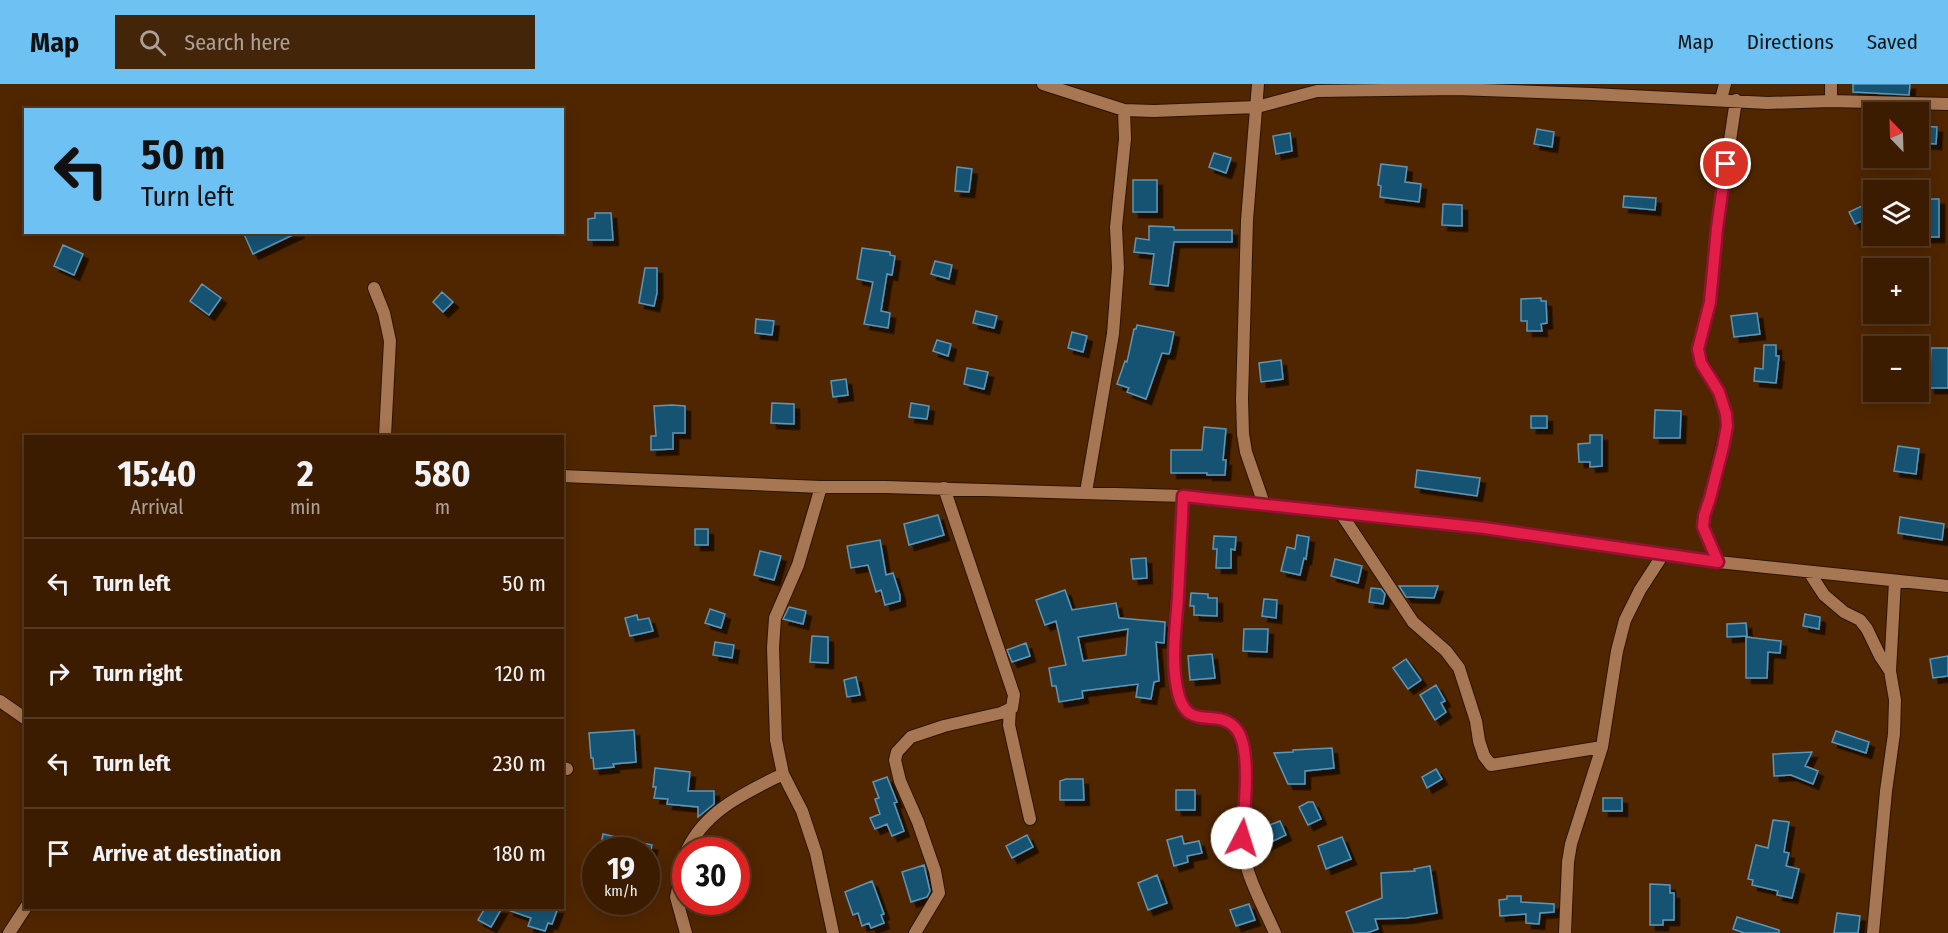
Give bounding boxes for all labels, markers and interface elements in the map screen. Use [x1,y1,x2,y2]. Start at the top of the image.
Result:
search box [115,15,535,69]
text: Map [30,26,79,59]
icon: search [136,26,169,59]
text: Search here [184,29,290,56]
text: Map [1677,29,1714,55]
text: Directions [1747,29,1834,55]
text: Saved [1867,29,1918,55]
north arrow [1863,102,1929,168]
map controls [1863,102,1929,402]
text: 50 m [141,130,225,180]
icon: left [42,132,120,210]
pin [1700,138,1751,189]
icon: arrive [1709,147,1742,180]
button: layers [1863,180,1929,246]
text: Turn left [141,181,234,213]
button: + [1863,258,1929,324]
button: − [1863,336,1929,402]
text: 15:40 [117,452,197,496]
text: 2 [297,452,314,496]
text: 580 [414,452,471,496]
text: Arrival [130,495,183,519]
text: min [290,495,321,519]
text: m [435,495,450,519]
icon: left [42,567,75,600]
text: Turn left [93,570,171,597]
text: 50 m [502,570,546,597]
icon: right [42,657,75,690]
text: Turn right [93,660,182,687]
text: 120 m [494,660,546,687]
icon: left [42,747,75,780]
text: Turn left [93,750,171,777]
text: 230 m [493,750,546,777]
position arrow [1210,806,1274,870]
icon: arrive [42,837,75,870]
speed limit sign: 30 [672,837,750,915]
text: Arrive at destination [93,840,281,867]
text: 180 m [493,840,546,867]
text: 19 [607,851,635,887]
text: km/h [604,882,638,900]

